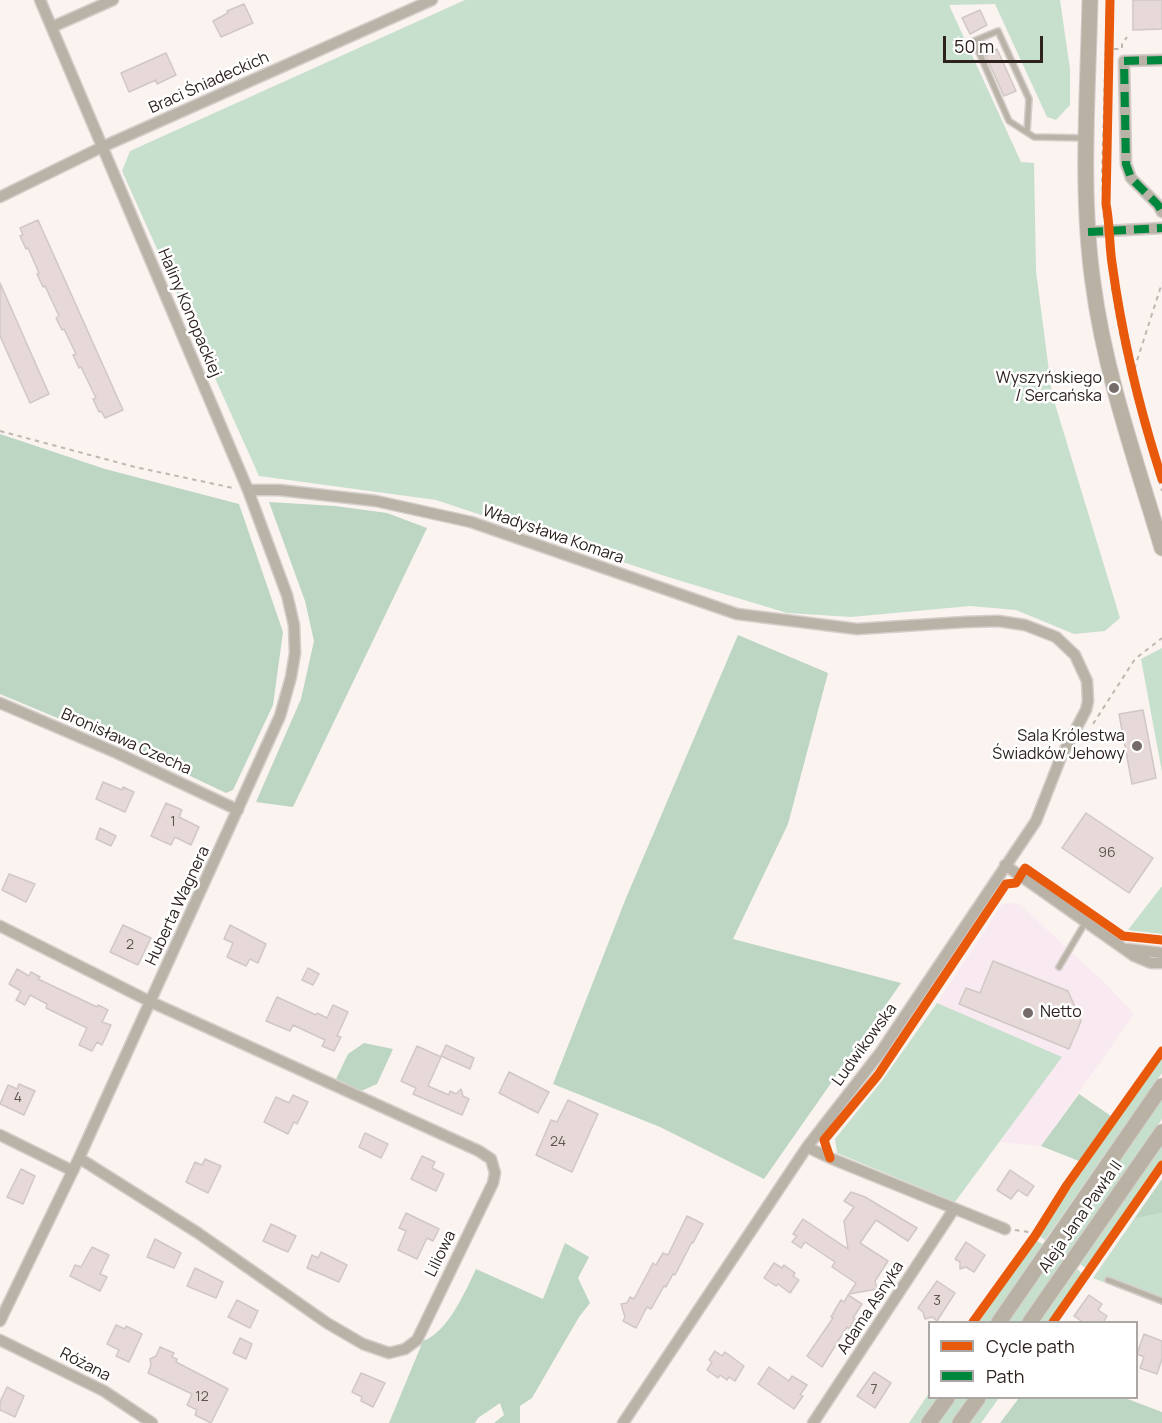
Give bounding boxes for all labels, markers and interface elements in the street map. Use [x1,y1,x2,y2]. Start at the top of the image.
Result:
scale bar [946,24,1046,62]
text: 50 m [954,34,994,58]
street label: Braci Śniadeckich [146,48,272,118]
street label: Haliny Konopackiej [153,246,225,380]
place label: Wyszyńskiego / Sercańska [996,369,1102,407]
marker: Wyszyńskiego / Sercańska [1107,381,1121,395]
street label: Władysława Komara [480,502,626,568]
street label: Bronisława Czecha [58,705,194,779]
place label: Sala Królestwa Świadków Jehowy [992,727,1125,765]
marker: Sala Królestwa Świadków Jehowy [1130,739,1144,753]
house number: 1 [170,814,176,830]
street label: Huberta Wagnera [142,843,214,969]
house number: 96 [1098,845,1116,861]
house number: 2 [126,937,134,953]
street label: Ludwikowska [829,1000,901,1090]
place label: Netto [1040,1003,1082,1023]
marker: Netto [1021,1006,1035,1020]
house number: 4 [14,1090,22,1106]
house number: 24 [550,1134,566,1150]
street label: Aleja Jana Pawła II [1035,1157,1127,1277]
street label: Liliowa [422,1228,460,1280]
street label: Adama Asnyka [834,1258,908,1358]
house number: 3 [933,1293,941,1309]
legend [928,1321,1138,1399]
text: Cycle path [986,1334,1075,1358]
street label: Różana [56,1344,114,1386]
text: Path [986,1364,1024,1388]
house number: 7 [870,1382,878,1398]
house number: 12 [195,1389,209,1405]

